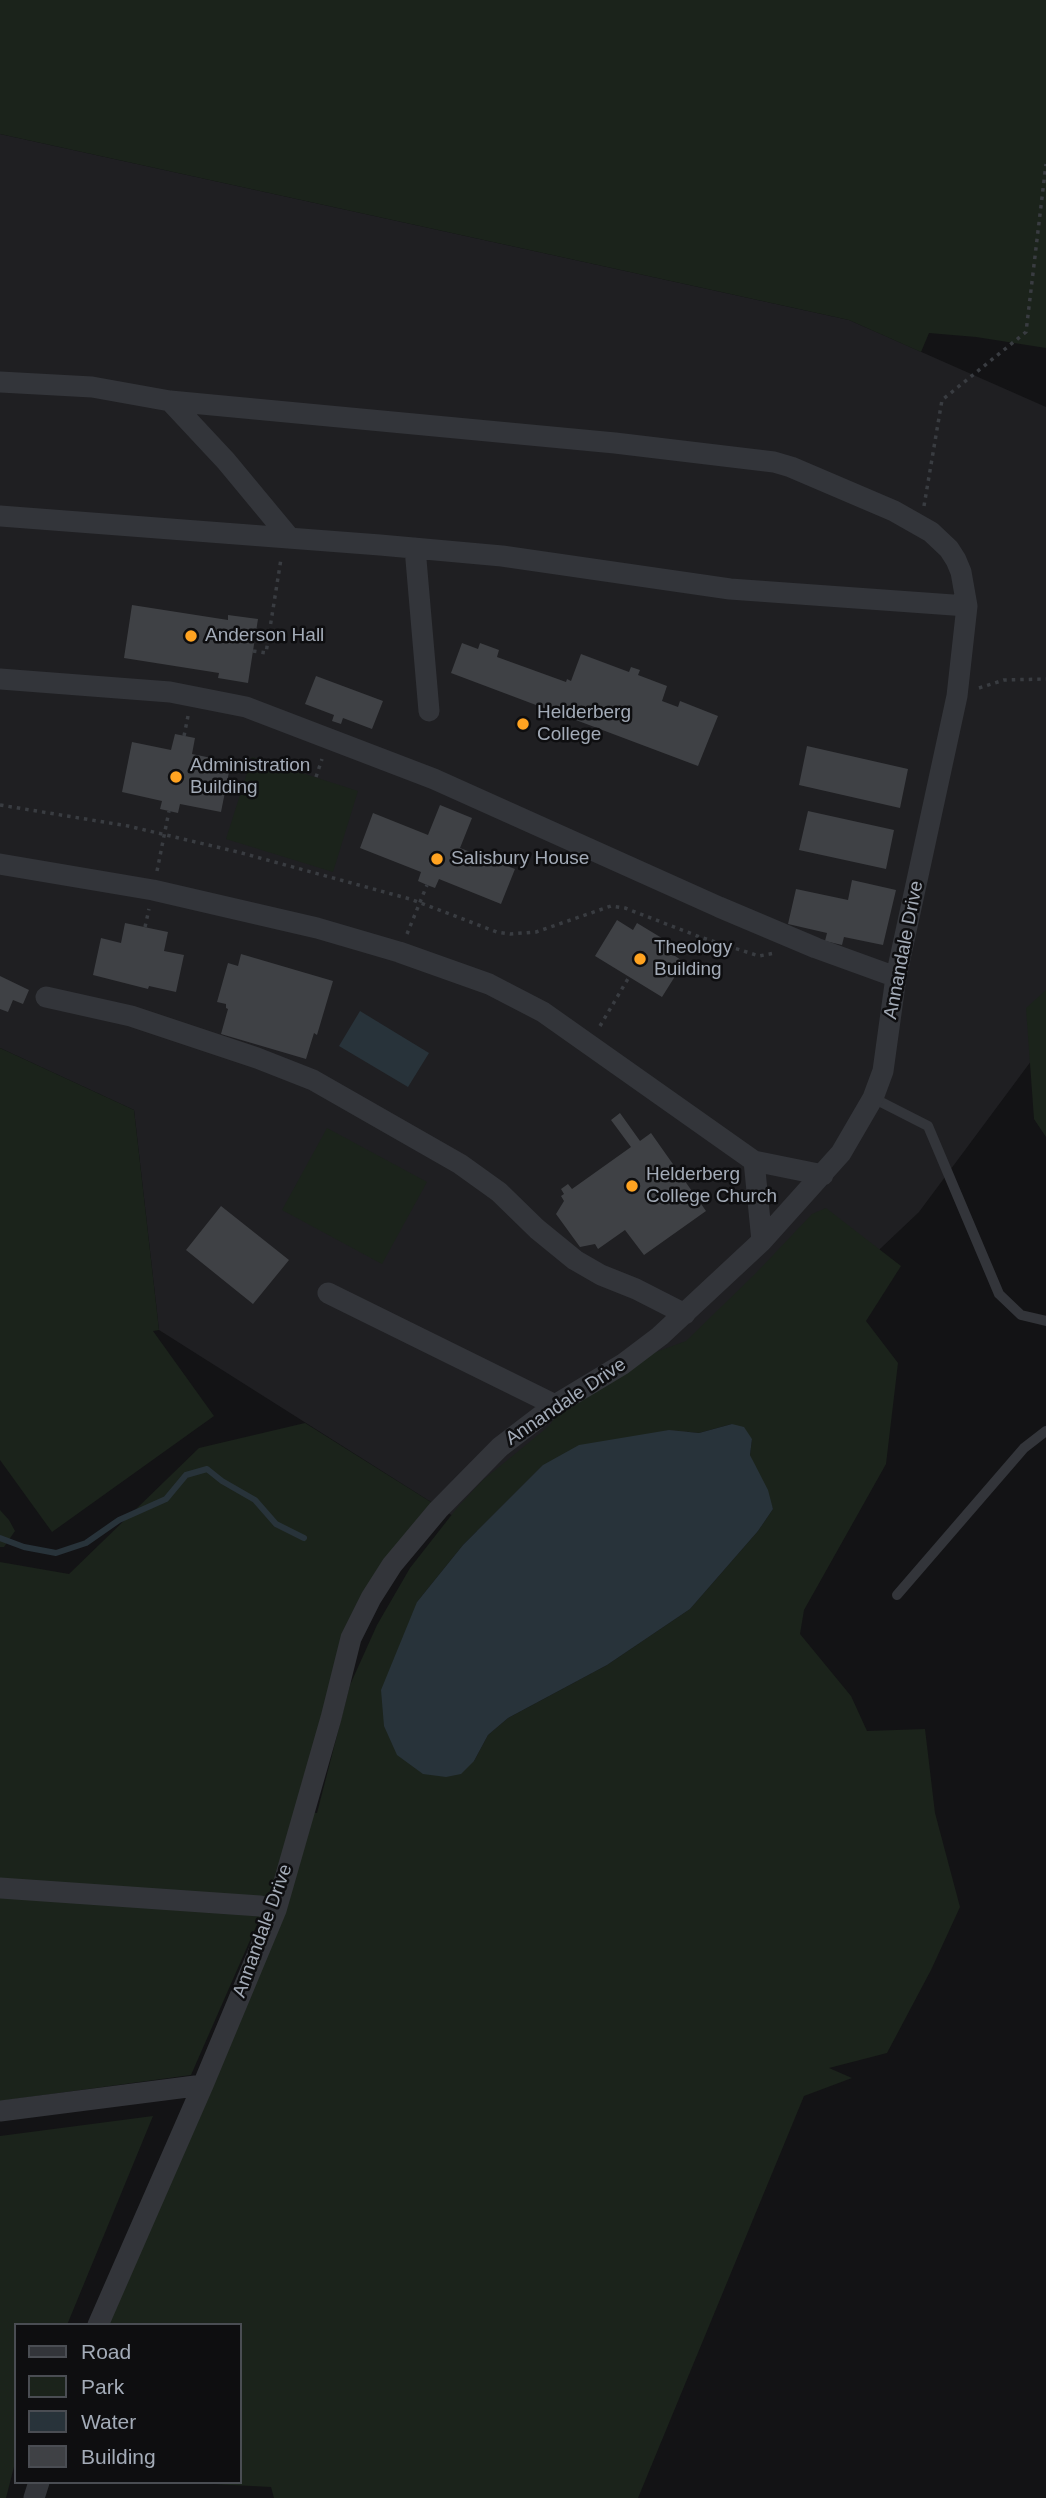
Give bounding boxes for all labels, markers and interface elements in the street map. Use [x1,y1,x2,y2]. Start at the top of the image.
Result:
place label: Anderson Hall [205,625,324,647]
marker: Anderson Hall [183,628,199,644]
place label: Helderberg College [537,702,631,746]
marker: Helderberg College [515,716,531,732]
place label: Administration Building [190,755,310,799]
marker: Administration Building [168,769,184,785]
place label: Salisbury House [451,848,589,870]
marker: Salisbury House [429,851,445,867]
street label: Annandale Drive [879,879,929,1021]
place label: Theology Building [654,937,732,981]
marker: Theology Building [632,951,648,967]
place label: Helderberg College Church [646,1164,777,1208]
marker: Helderberg College Church [624,1178,640,1194]
street label: Annandale Drive [501,1353,631,1451]
street label: Annandale Drive [228,1861,298,2001]
legend [14,2323,242,2484]
text: Road [81,2340,131,2363]
text: Park [81,2375,124,2398]
text: Water [81,2410,136,2433]
text: Building [81,2445,156,2468]

